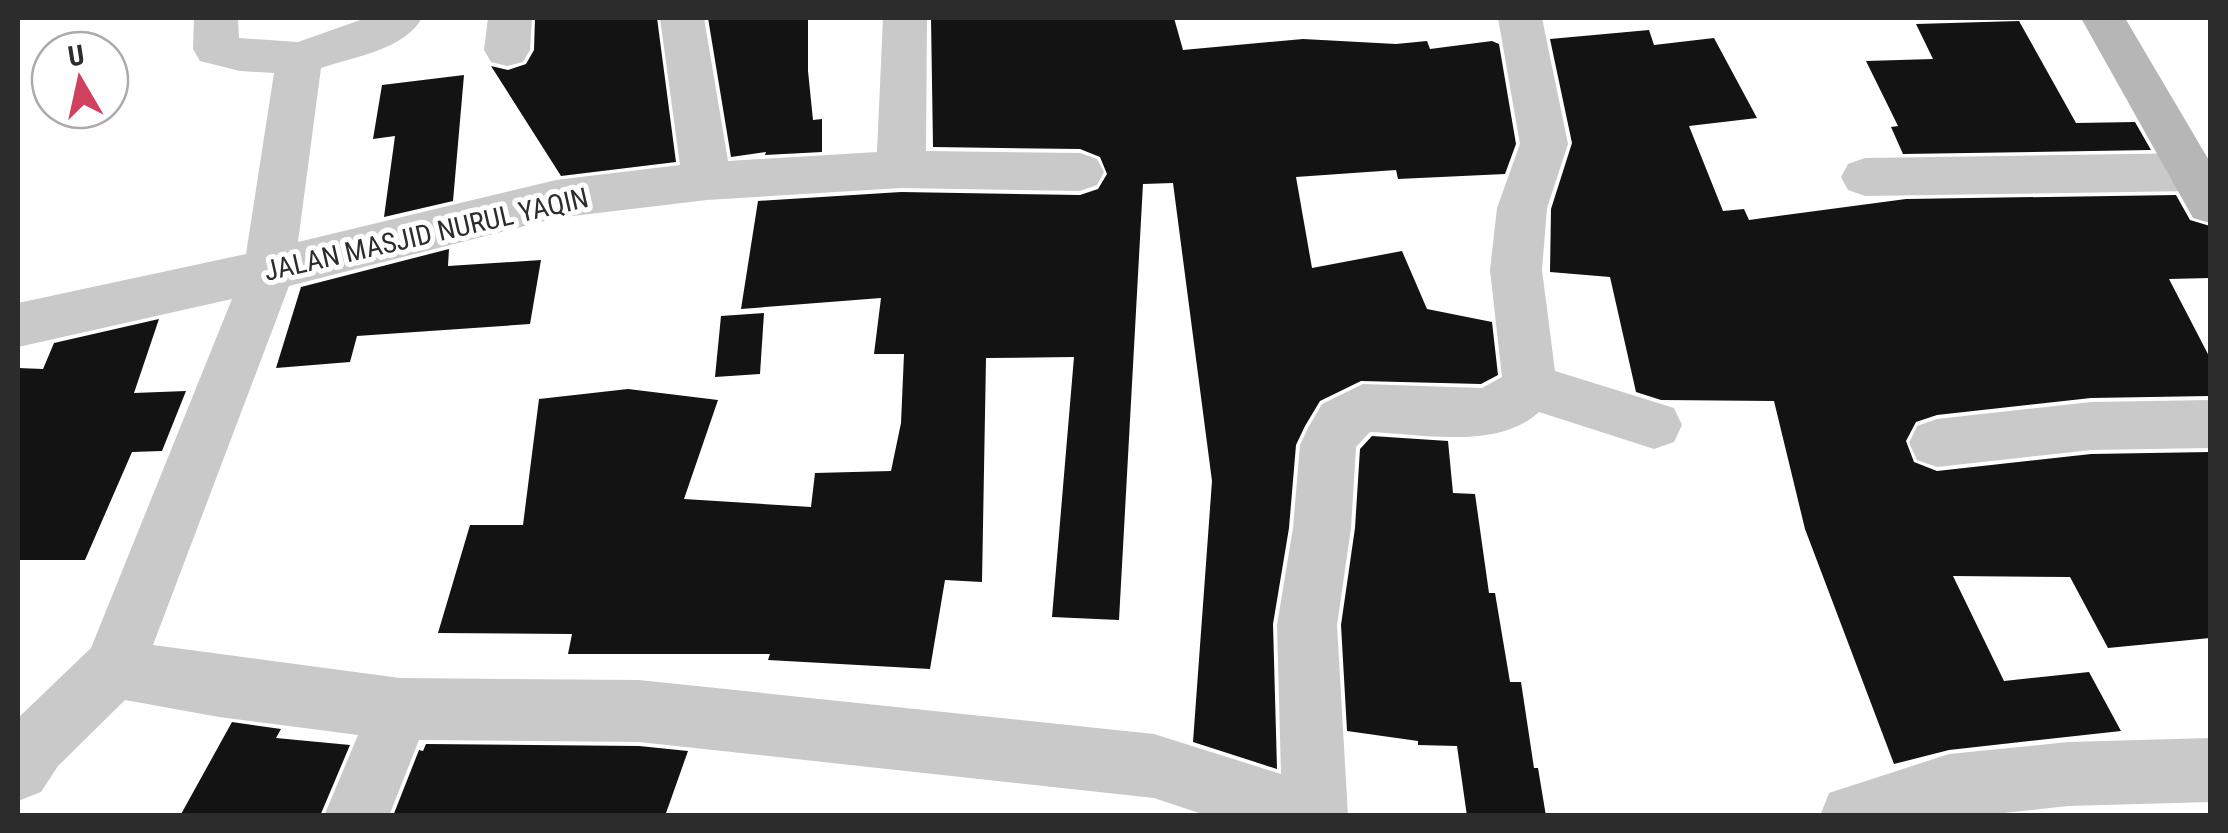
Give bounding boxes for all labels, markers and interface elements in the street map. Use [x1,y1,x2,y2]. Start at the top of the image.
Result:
north arrow [30,30,130,130]
text: U [66,38,87,73]
street label: JALAN MASJID NURUL YAQIN [261,181,592,288]

